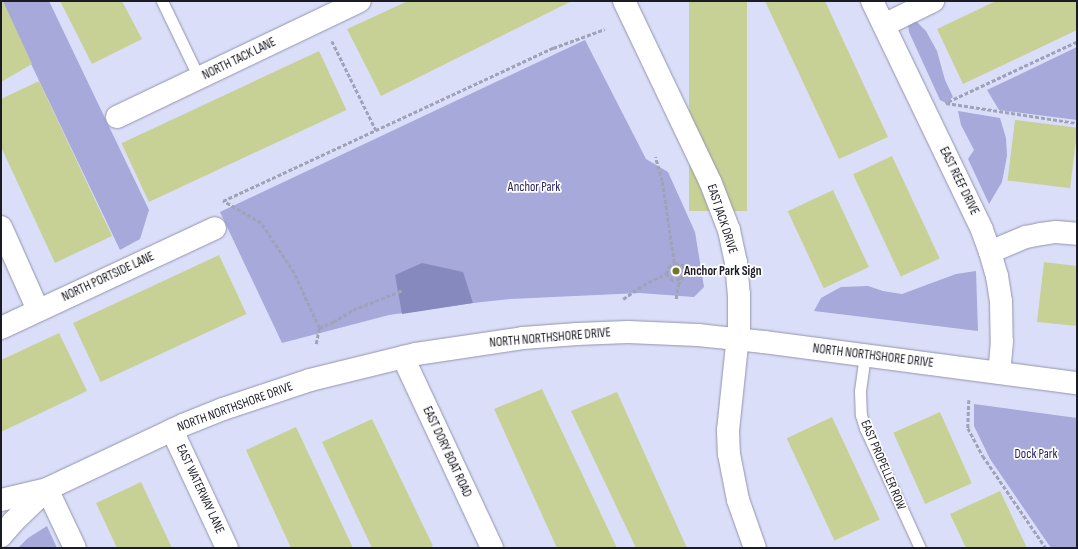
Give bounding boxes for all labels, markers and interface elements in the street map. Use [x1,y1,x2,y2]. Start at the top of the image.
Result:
street label: NORTH TACK LANE [200,34,278,84]
street label: EAST REEF DRIVE [936,144,982,218]
park label: Anchor Park [508,179,560,195]
street label: EAST JACK DRIVE [703,182,741,256]
street label: NORTH PORTSIDE LANE [59,249,157,305]
place label: Anchor Park Sign [684,263,761,279]
marker: Anchor Park Sign [671,266,681,276]
street label: NORTH NORTHSHORE DRIVE [489,325,611,351]
street label: NORTH NORTHSHORE DRIVE [812,341,934,371]
street label: NORTH NORTHSHORE DRIVE [175,379,295,435]
street label: EAST DORY BOAT ROAD [419,404,475,500]
street label: EAST PROPELLER ROW [857,418,909,512]
street label: EAST WATERWAY LANE [173,442,227,536]
park label: Dock Park [1014,446,1058,462]

